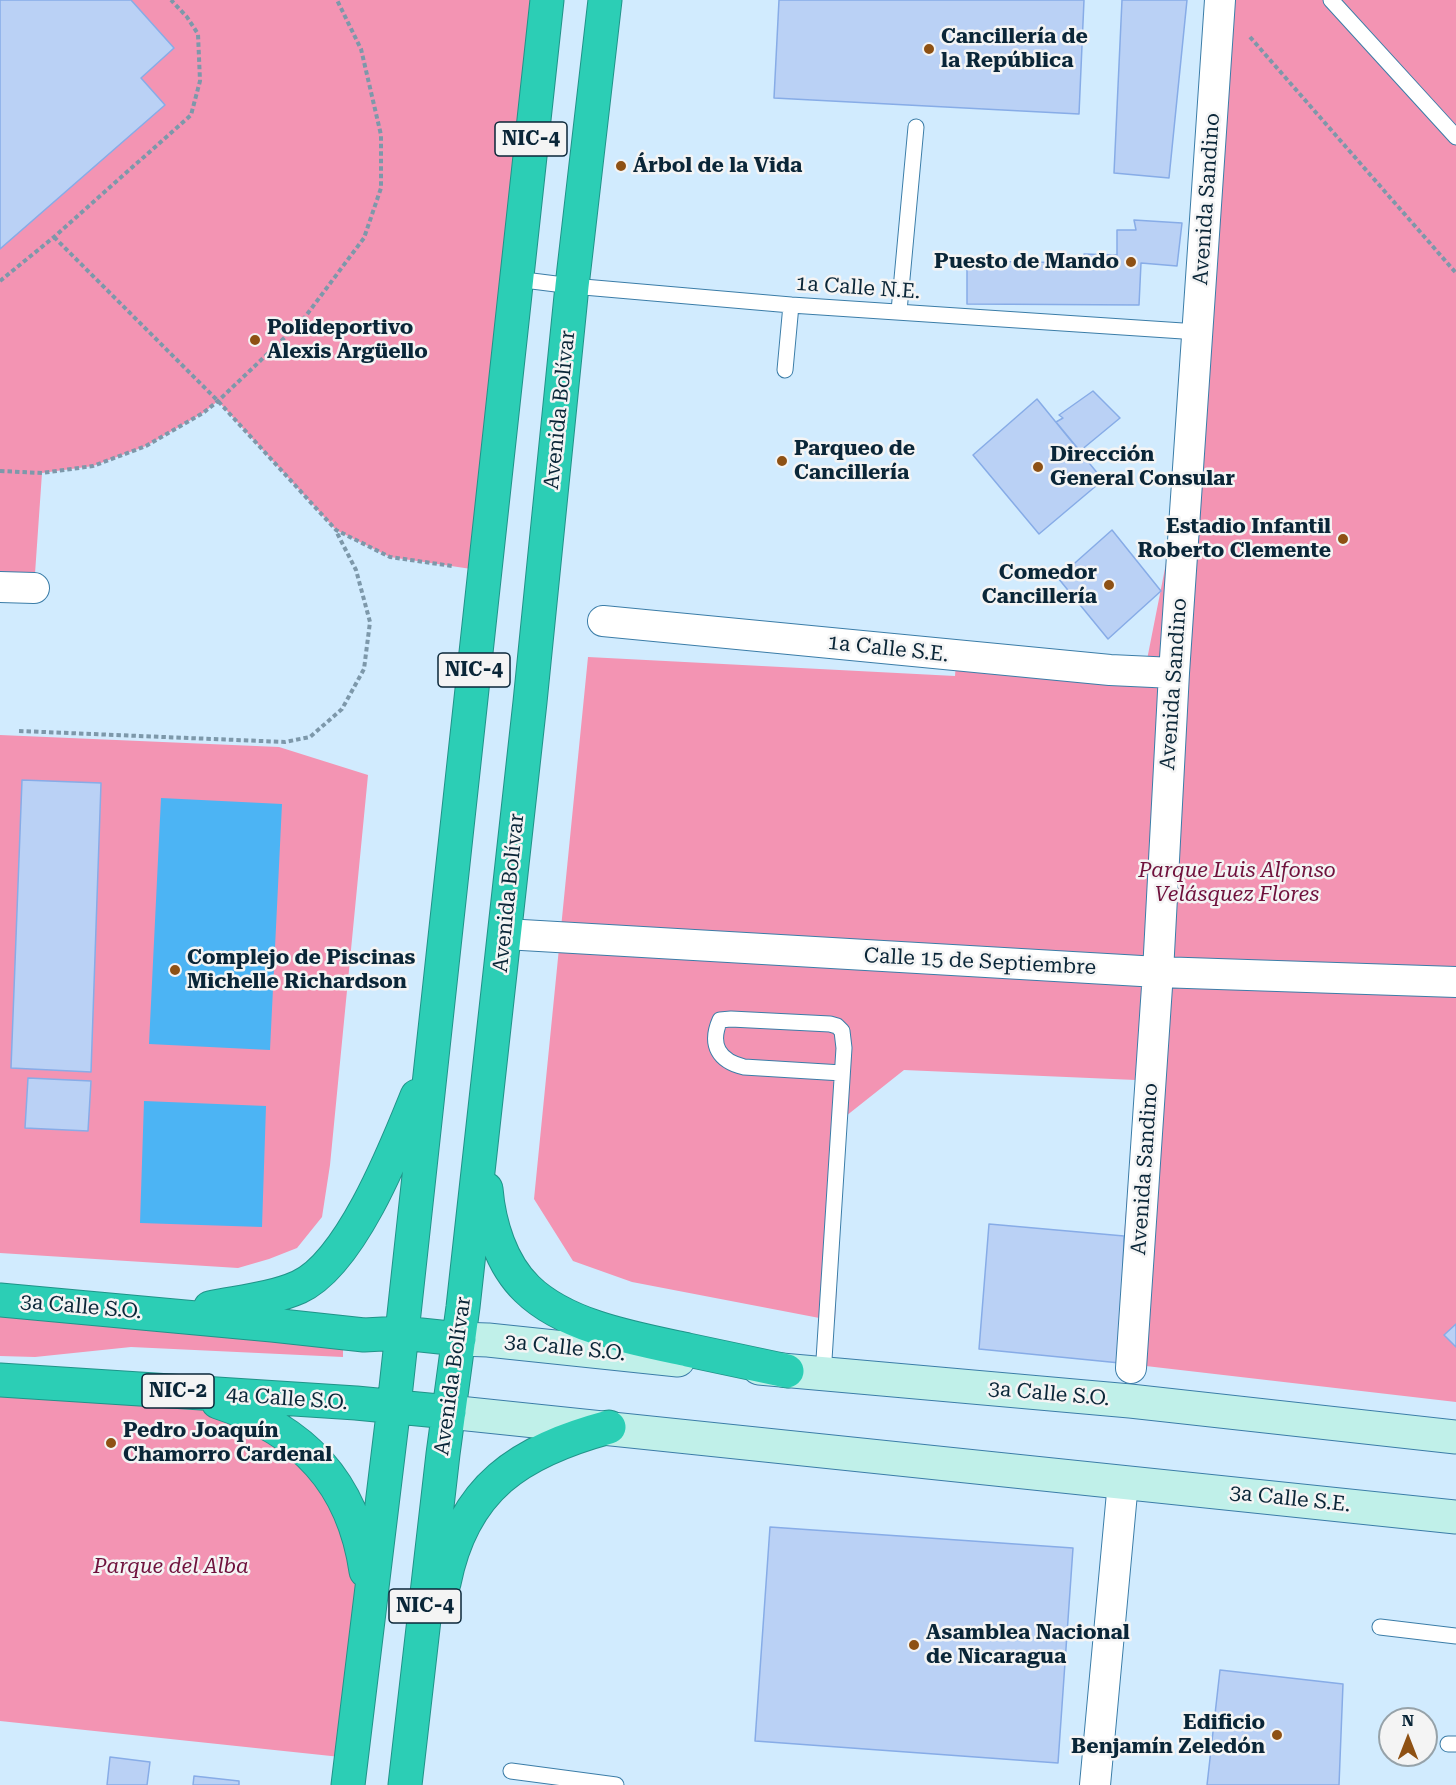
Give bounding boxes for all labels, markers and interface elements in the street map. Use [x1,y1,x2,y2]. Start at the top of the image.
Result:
place label: Cancillería de la República [941,24,1088,74]
marker: Cancillería de la República [922,42,936,56]
street label: Avenida Sandino [1188,112,1226,286]
road number: NIC-4 [495,122,567,156]
place label: Árbol de la Vida [633,153,802,179]
marker: Árbol de la Vida [614,159,628,173]
place label: Puesto de Mando [934,249,1119,275]
marker: Puesto de Mando [1124,255,1138,269]
street label: 1a Calle N.E. [795,271,921,305]
place label: Polideportivo Alexis Argüello [267,315,428,365]
street label: Avenida Bolívar [539,329,581,491]
marker: Polideportivo Alexis Argüello [248,333,262,347]
place label: Parqueo de Cancillería [794,436,915,486]
place label: Dirección General Consular [1050,442,1235,492]
marker: Parqueo de Cancillería [775,454,789,468]
marker: Dirección General Consular [1031,460,1045,474]
place label: Estadio Infantil Roberto Clemente [1138,514,1331,564]
marker: Estadio Infantil Roberto Clemente [1336,532,1350,546]
place label: Comedor Cancillería [982,560,1097,610]
marker: Comedor Cancillería [1102,578,1116,592]
street label: Avenida Sandino [1155,597,1193,771]
street label: 1a Calle S.E. [826,630,950,668]
road number: NIC-4 [438,653,510,687]
street label: Avenida Bolívar [488,812,530,974]
park label: Parque Luis Alfonso Velásquez Flores [1138,858,1336,908]
street label: Calle 15 de Septiembre [863,943,1097,981]
place label: Complejo de Piscinas Michelle Richardson [187,945,415,995]
marker: Complejo de Piscinas Michelle Richardson [168,963,182,977]
street label: Avenida Sandino [1126,1082,1164,1256]
street label: 3a Calle S.O. [19,1289,143,1325]
street label: Avenida Bolívar [429,1295,477,1457]
street label: 3a Calle S.O. [503,1329,627,1367]
road number: NIC-2 [142,1374,214,1408]
street label: 3a Calle S.O. [987,1376,1111,1412]
street label: 4a Calle S.O. [225,1382,349,1416]
place label: Pedro Joaquín Chamorro Cardenal [123,1418,332,1468]
marker: Pedro Joaquín Chamorro Cardenal [104,1436,118,1450]
street label: 3a Calle S.E. [1228,1480,1352,1518]
park label: Parque del Alba [93,1554,249,1580]
road number: NIC-4 [389,1589,461,1623]
place label: Asamblea Nacional de Nicaragua [926,1620,1130,1670]
marker: Asamblea Nacional de Nicaragua [907,1638,921,1652]
north arrow [1378,1707,1438,1767]
place label: Edificio Benjamín Zeledón [1071,1710,1265,1760]
text: N [1402,1711,1414,1730]
marker: Edificio Benjamín Zeledón [1270,1728,1284,1742]

